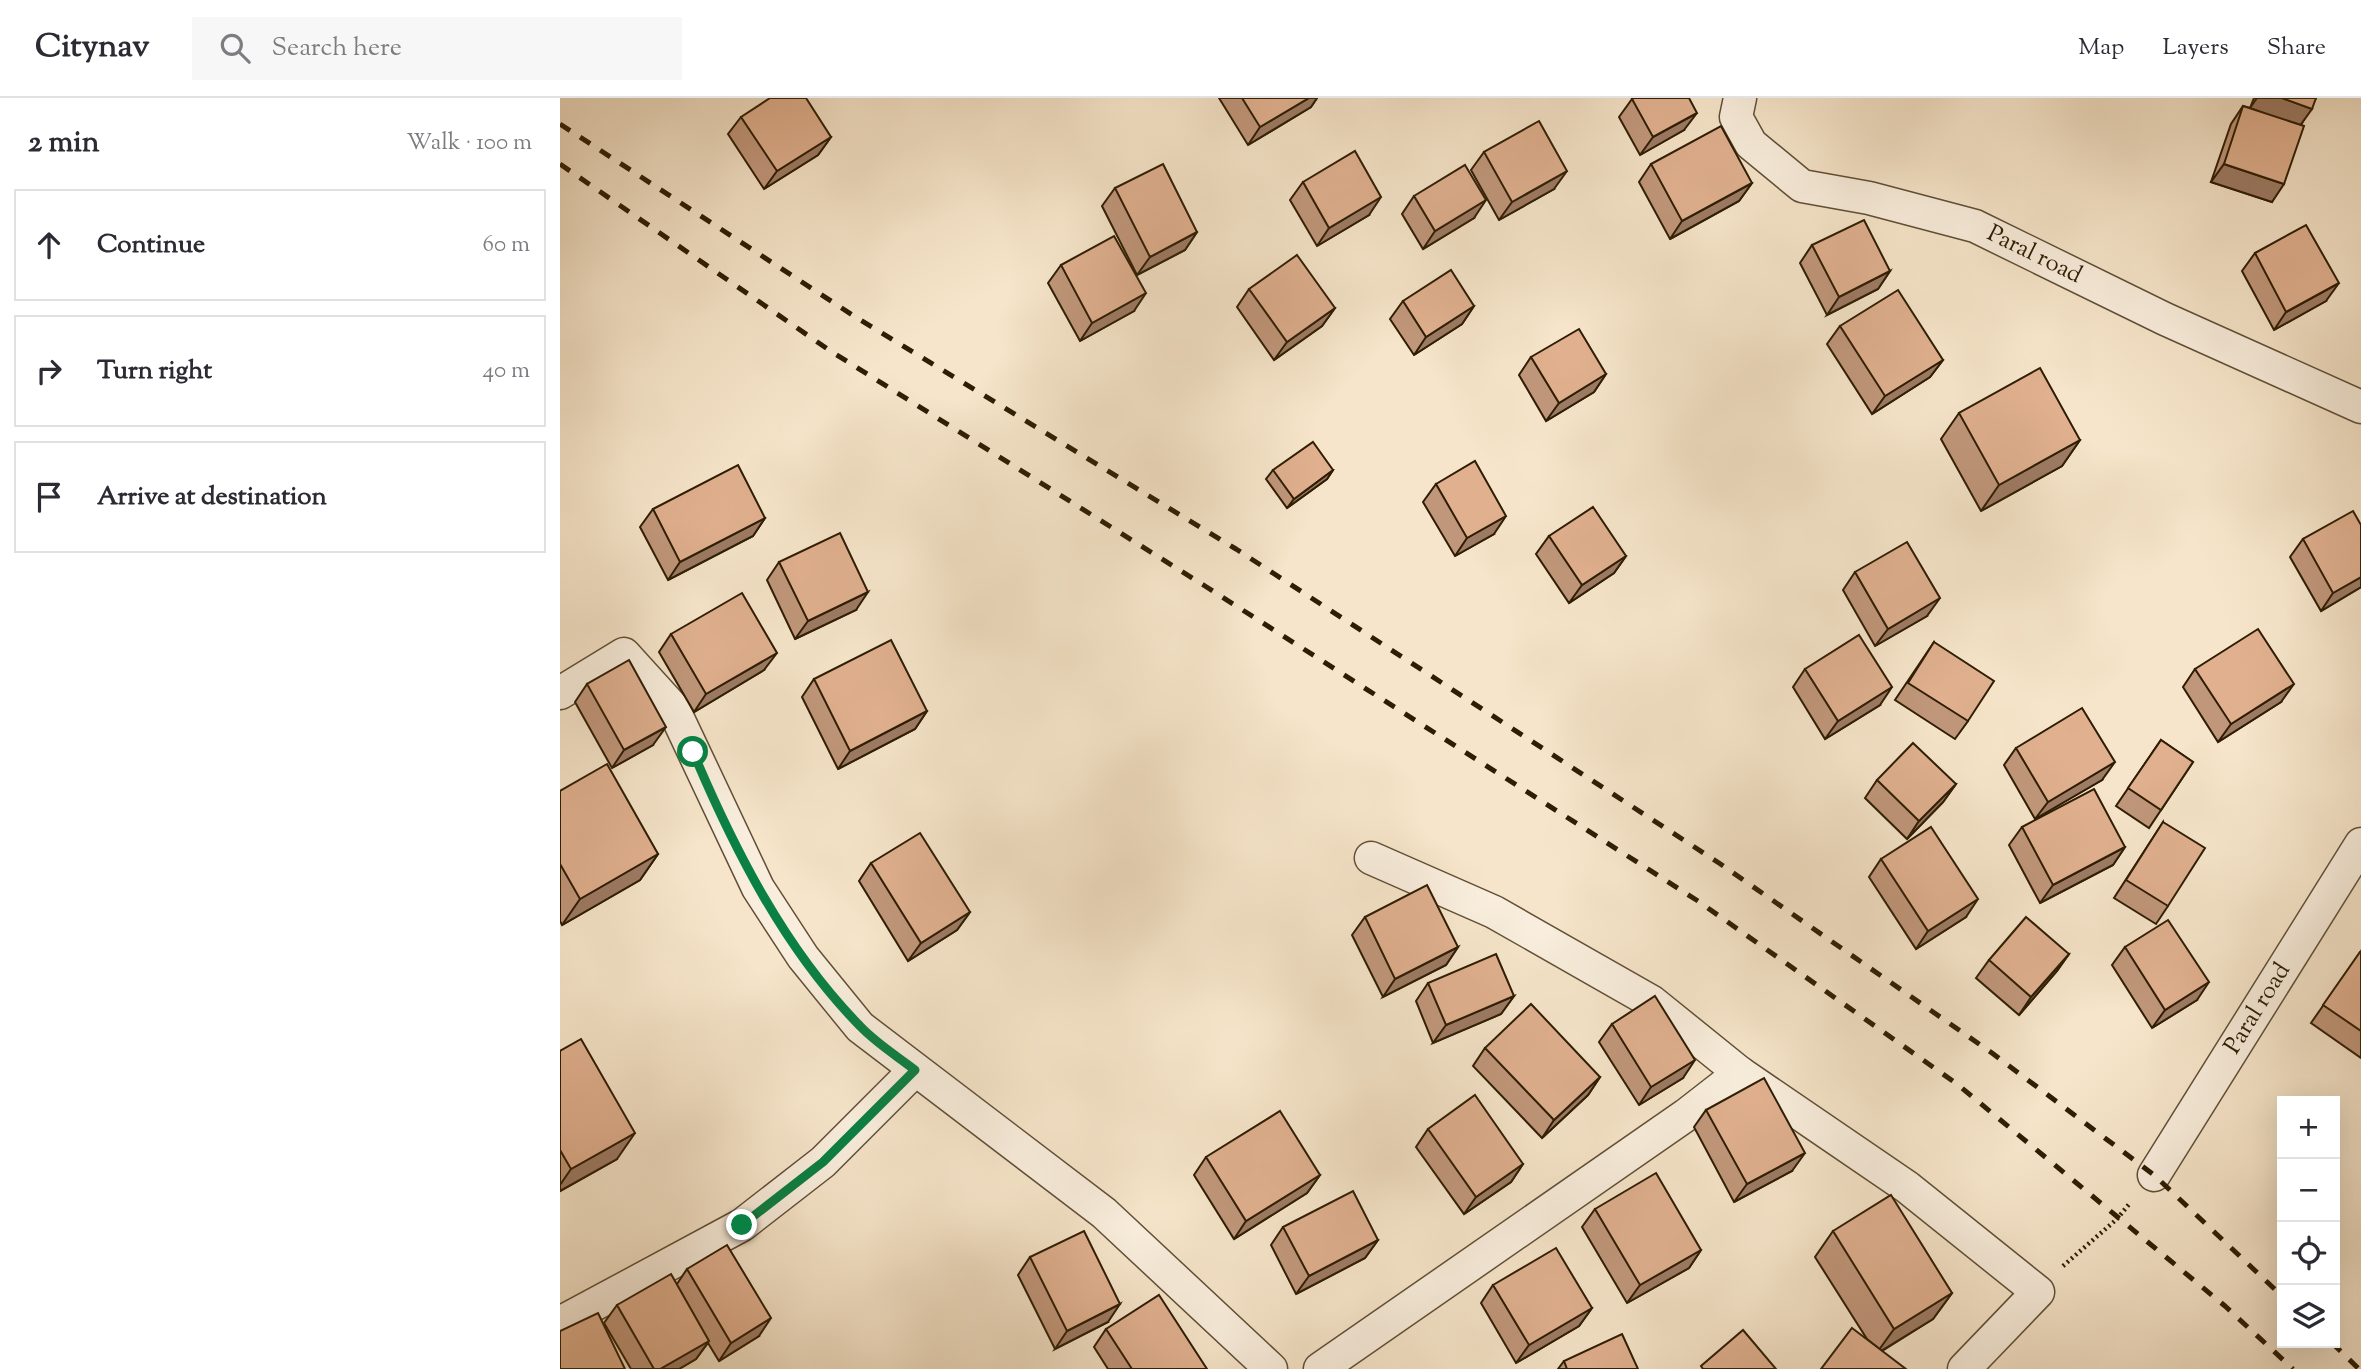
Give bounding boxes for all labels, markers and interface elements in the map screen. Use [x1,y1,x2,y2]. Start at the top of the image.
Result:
search box [192,17,682,80]
text: Citynav [35,24,150,72]
icon: search [216,29,254,67]
text: Search here [272,30,402,67]
text: Map [2078,31,2124,65]
text: Layers [2162,31,2229,65]
text: Share [2267,31,2326,65]
text: 2 min [28,122,100,165]
text: Walk · 100 m [407,127,532,160]
street label: Paral road [1981,217,2088,293]
icon: ahead [30,226,68,264]
text: Continue [97,227,205,264]
text: 60 m [482,229,530,262]
icon: right [30,352,68,390]
text: Turn right [97,353,212,390]
text: 40 m [483,355,530,388]
icon: arrive [30,478,68,516]
text: Arrive at destination [97,479,327,516]
route start [677,736,708,767]
street label: Paral road [2216,956,2300,1061]
map controls [2277,1096,2340,1348]
button: + [2277,1096,2340,1159]
button: − [2277,1159,2340,1222]
route end [726,1209,757,1240]
button: locate [2277,1222,2340,1285]
button: layers [2277,1285,2340,1348]

